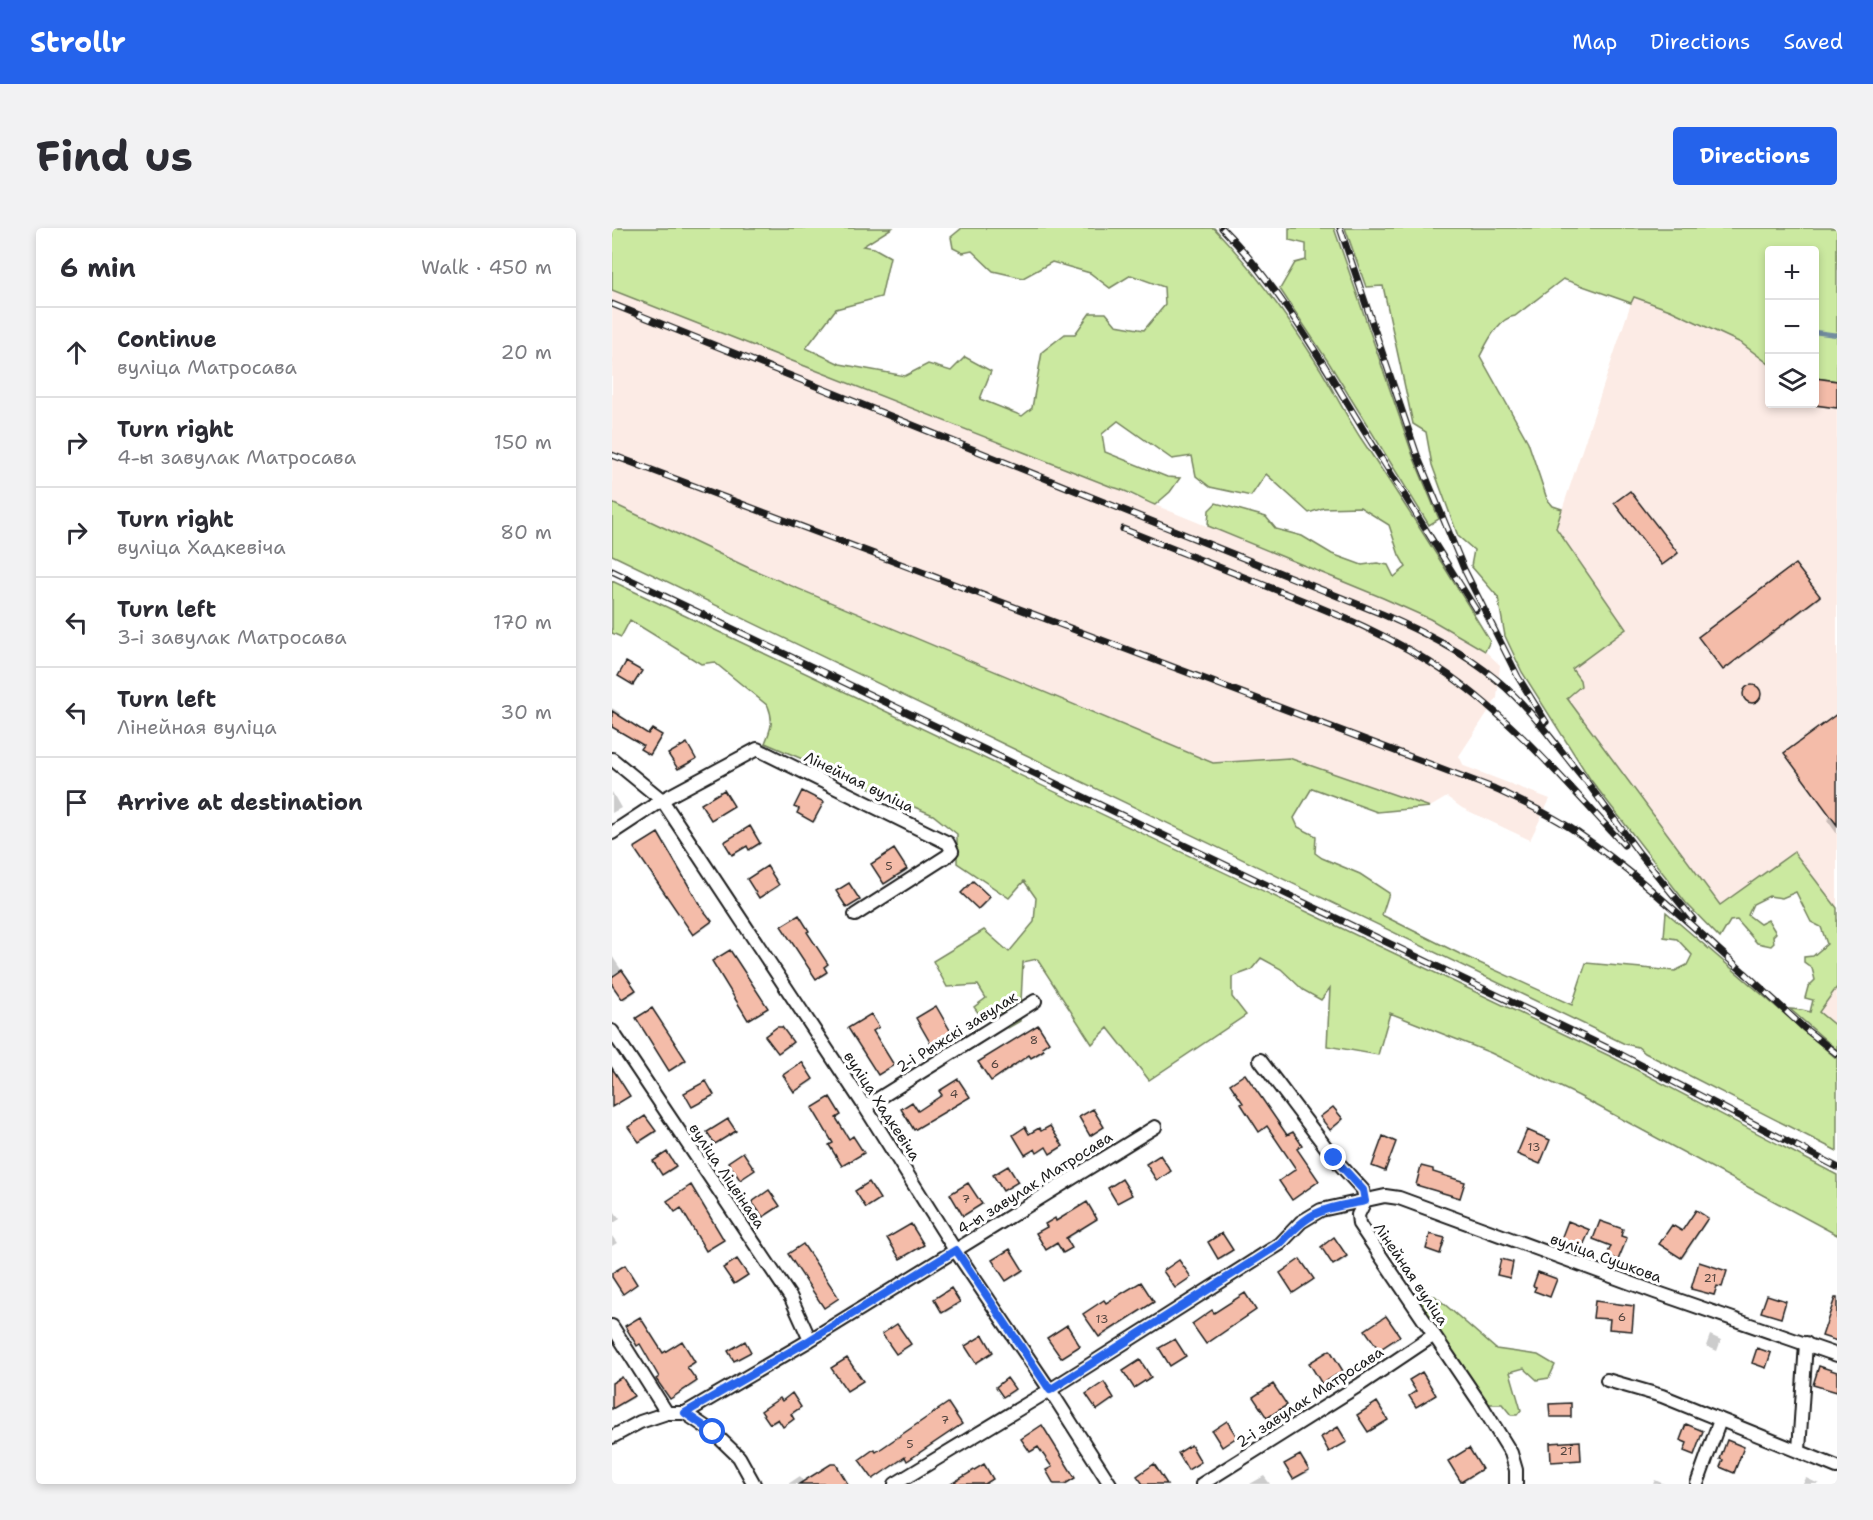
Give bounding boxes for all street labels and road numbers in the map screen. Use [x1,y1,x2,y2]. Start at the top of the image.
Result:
street label: Лінейная вуліца [801,747,918,818]
street label: 2-і Рыжскі завулак [893,987,1021,1077]
street label: вуліца Хадкевіча [839,1047,925,1165]
street label: вуліца Ліцвінава [684,1119,770,1233]
street label: 4-ы завулак Матросава [954,1127,1117,1239]
street label: Лінейная вуліца [1369,1219,1453,1330]
street label: вуліца Сушкова [1548,1229,1665,1288]
street label: 2-і завулак Матросава [1233,1342,1388,1452]

